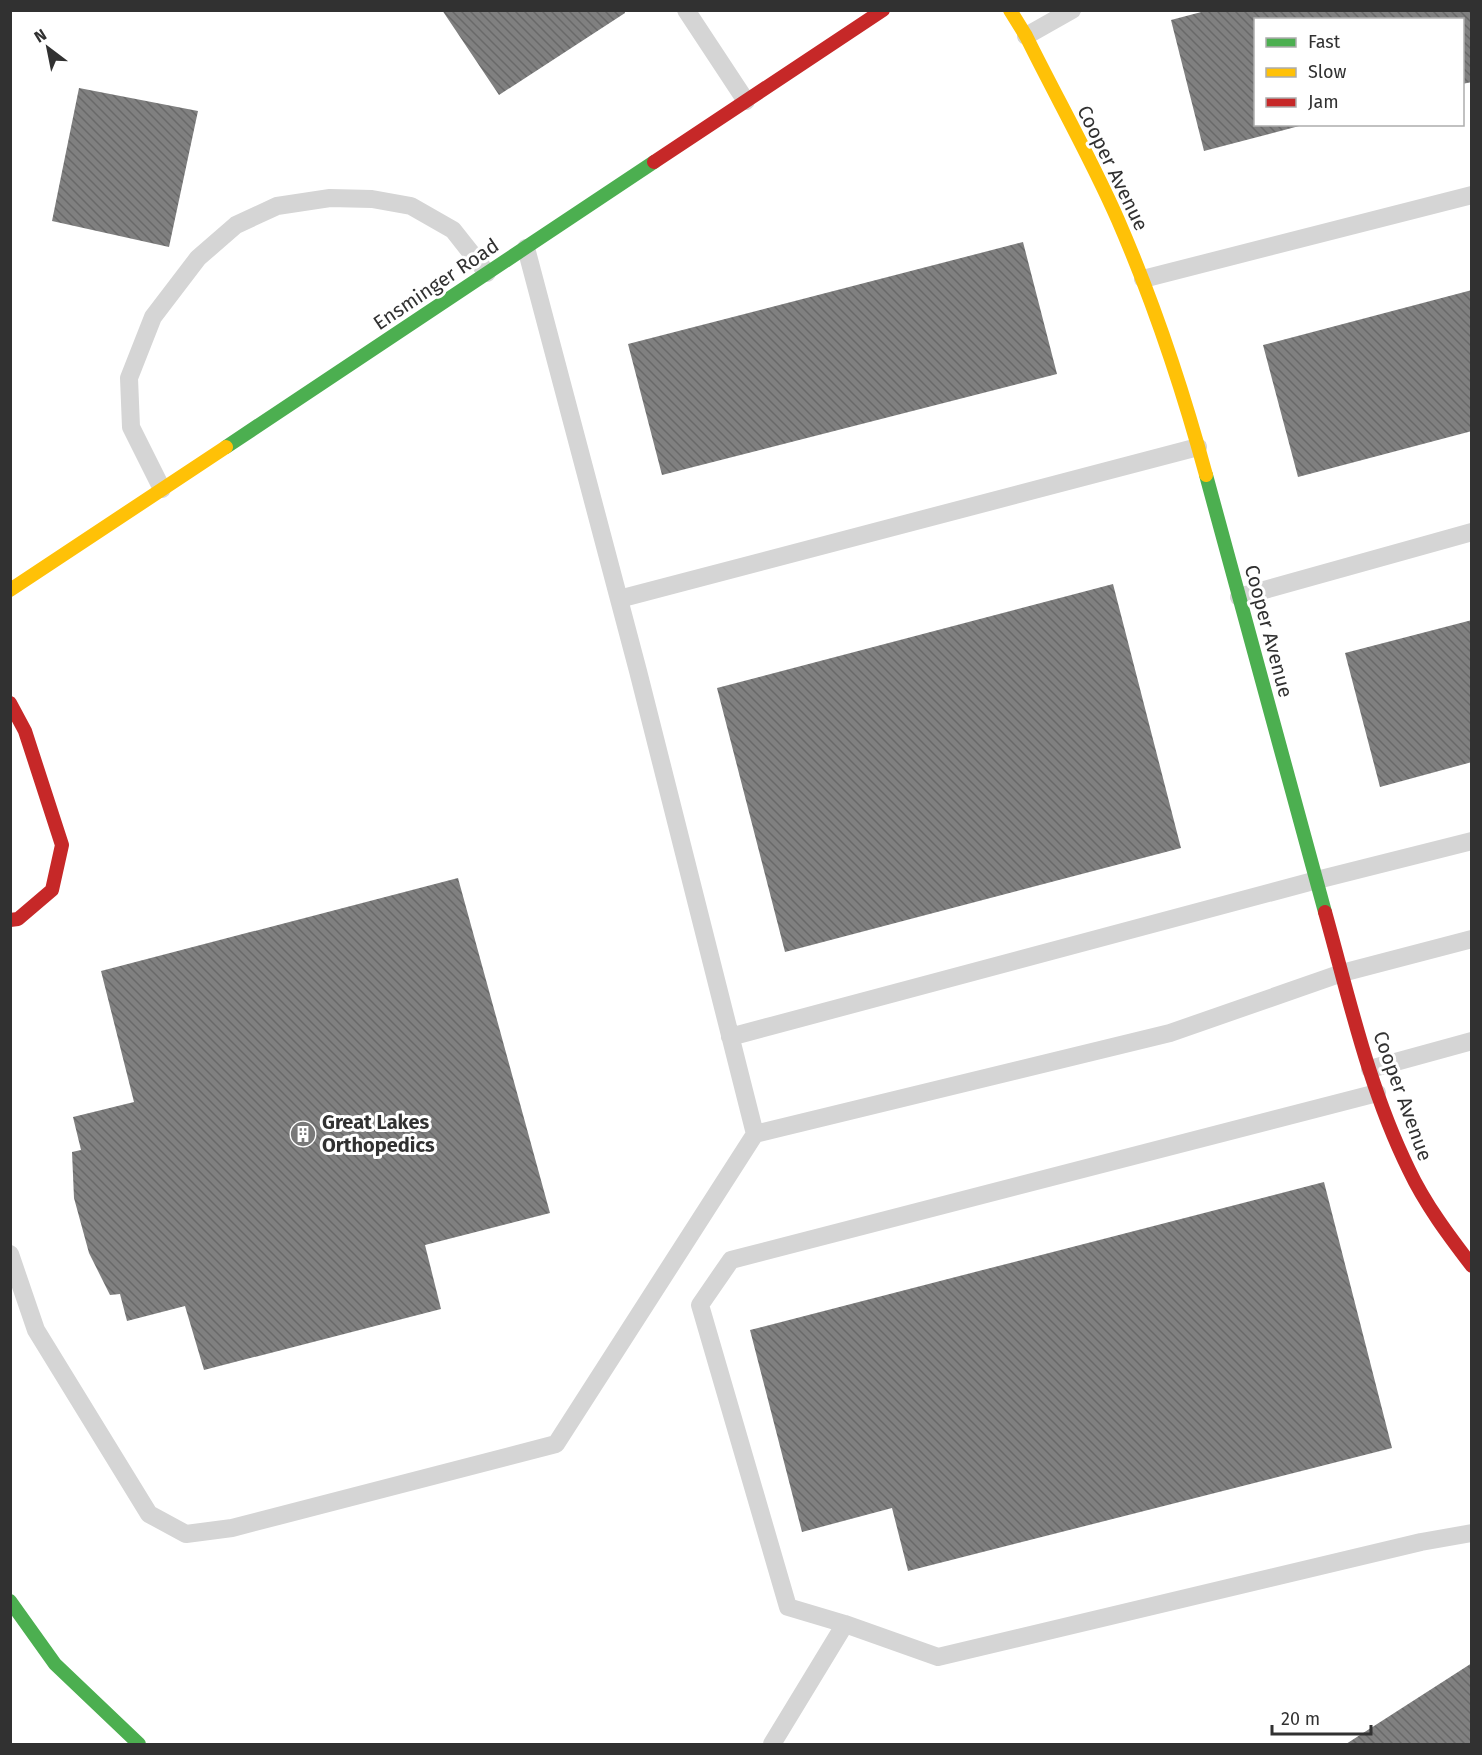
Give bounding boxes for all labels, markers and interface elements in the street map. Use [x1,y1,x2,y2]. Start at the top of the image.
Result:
north arrow [18,18,78,78]
legend [1254,18,1464,126]
text: N [31,25,50,47]
text: Fast [1308,31,1341,53]
text: Slow [1308,61,1347,83]
text: Jam [1308,91,1339,113]
street label: Cooper Avenue [1072,101,1154,235]
street label: Ensminger Road [369,233,503,335]
street label: Cooper Avenue [1240,562,1298,700]
street label: Cooper Avenue [1368,1028,1438,1164]
place label: Great Lakes Orthopedics [322,1110,435,1157]
building icon: Great Lakes Orthopedics [288,1119,318,1149]
scale bar [1272,1698,1371,1736]
text: 20 m [1281,1708,1320,1730]

